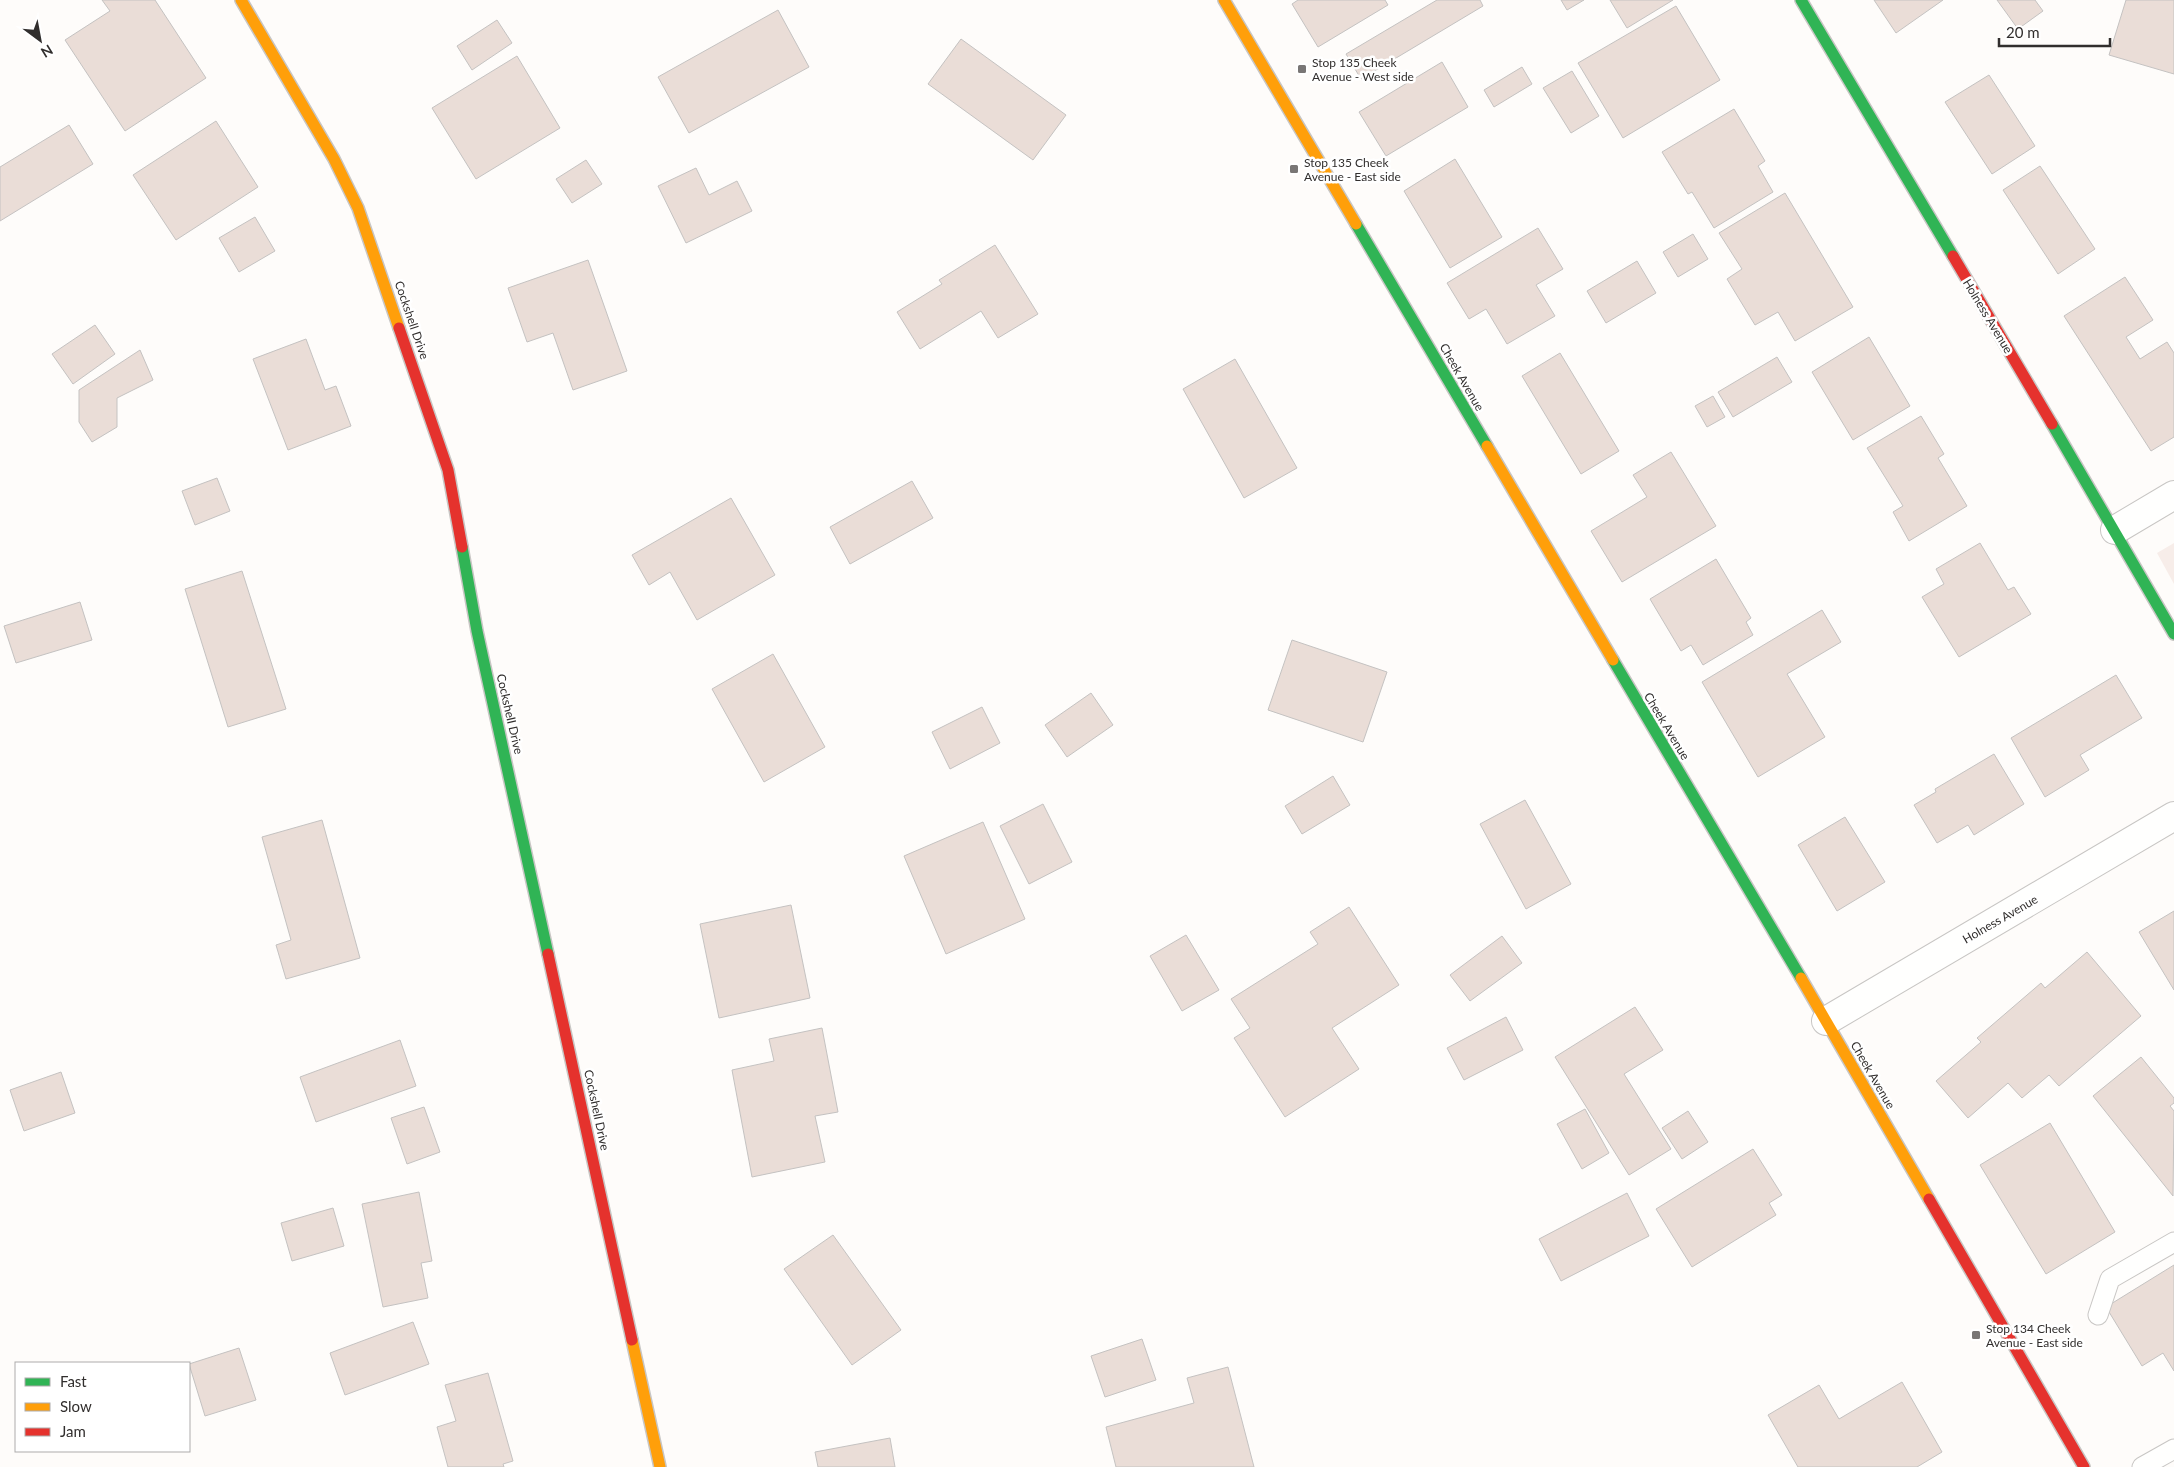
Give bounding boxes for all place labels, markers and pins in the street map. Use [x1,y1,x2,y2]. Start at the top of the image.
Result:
place label: Stop 135 Cheek Avenue - West side [1312,55,1414,84]
marker: Stop 135 Cheek Avenue - West side [1296,63,1308,75]
place label: Stop 135 Cheek Avenue - East side [1304,155,1401,184]
marker: Stop 135 Cheek Avenue - East side [1288,163,1300,175]
place label: Stop 134 Cheek Avenue - East side [1986,1321,2083,1350]
marker: Stop 134 Cheek Avenue - East side [1970,1329,1982,1341]

